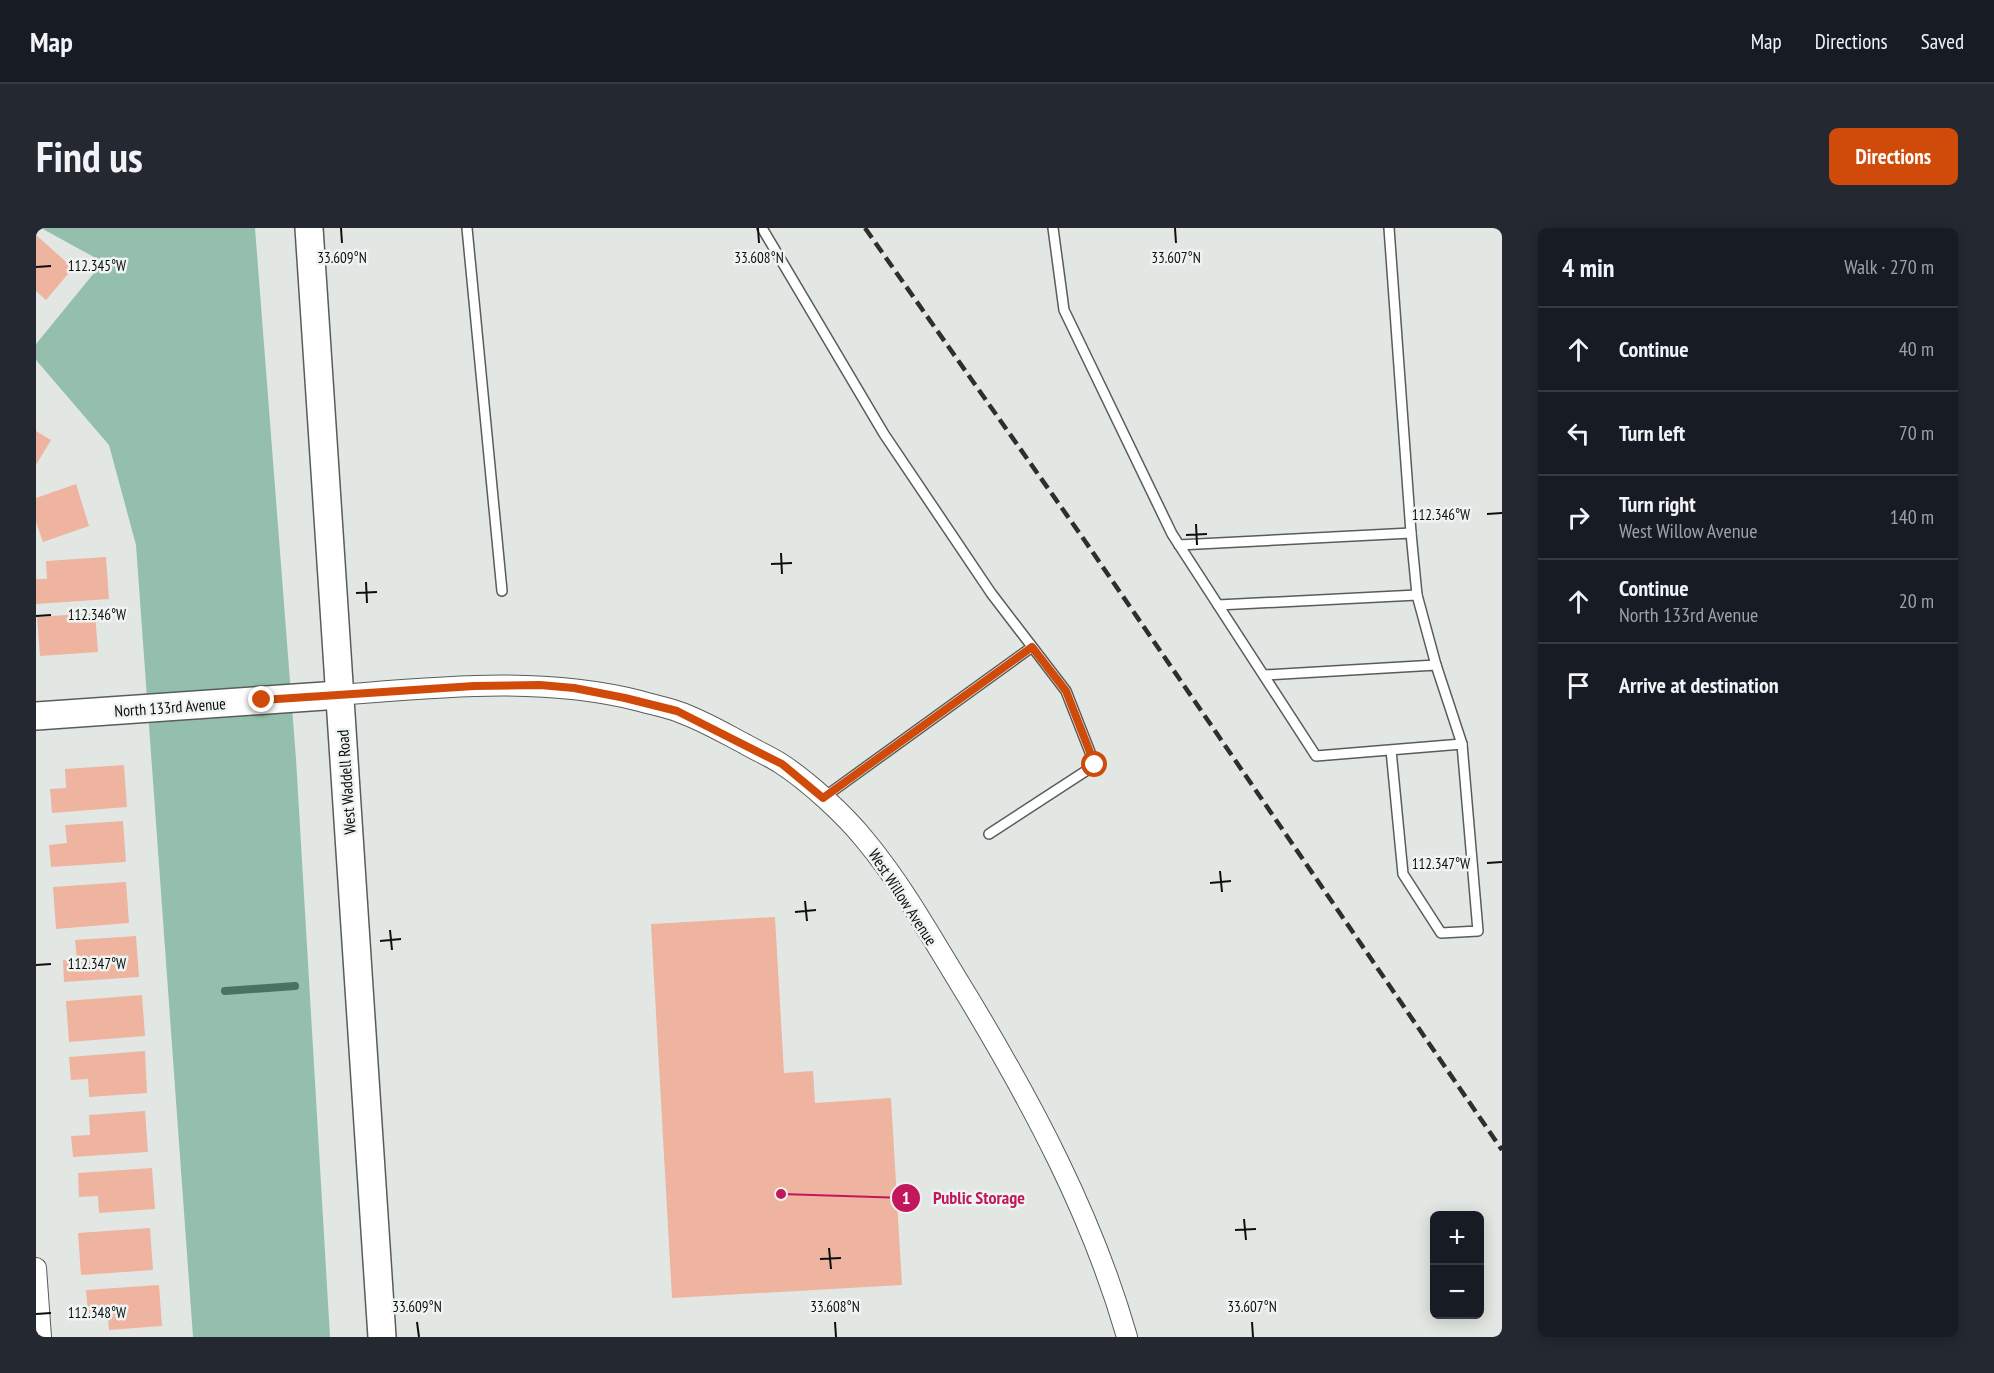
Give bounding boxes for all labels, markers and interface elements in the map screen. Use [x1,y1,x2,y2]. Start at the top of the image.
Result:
text: Map [30,23,73,60]
text: Map [1751,28,1782,55]
text: Directions [1815,28,1888,55]
text: Saved [1921,28,1964,55]
button: Directions [1829,128,1958,185]
text: Find us [36,129,143,184]
text: 33.609°N [317,248,367,267]
text: 33.608°N [734,248,784,267]
text: 33.607°N [1151,248,1201,267]
text: 4 min [1562,251,1615,284]
text: Walk · 270 m [1844,254,1934,280]
text: 112.345°W [68,256,126,275]
icon: ahead [1562,333,1595,366]
text: Continue [1619,335,1689,363]
text: 40 m [1899,336,1934,362]
icon: left [1562,417,1595,450]
text: Turn left [1619,419,1685,447]
text: 70 m [1899,420,1934,446]
text: Turn right [1619,490,1696,518]
icon: right [1562,501,1595,534]
text: 140 m [1890,504,1934,530]
text: 112.346°W [1412,505,1470,524]
text: West Willow Avenue [1619,518,1757,544]
text: Continue [1619,574,1689,602]
icon: ahead [1562,585,1595,618]
text: 20 m [1899,588,1934,614]
text: North 133rd Avenue [1619,602,1758,628]
text: 112.346°W [68,605,126,624]
icon: arrive [1562,669,1595,702]
text: Arrive at destination [1619,671,1779,699]
route end [248,686,274,712]
street label: North 133rd Avenue [114,693,226,721]
street label: West Waddell Road [332,729,360,835]
route start [1081,751,1107,777]
street label: West Willow Avenue [864,845,942,949]
text: 112.347°W [1412,854,1470,873]
text: 112.347°W [68,954,126,973]
callout: Public Storage [891,1180,1037,1216]
text: 1 [902,1186,910,1209]
text: Public Storage [933,1186,1025,1209]
map controls [1430,1211,1484,1319]
button: + [1430,1211,1484,1265]
button: − [1430,1265,1484,1319]
text: 33.609°N [392,1297,442,1316]
text: 33.608°N [810,1297,860,1316]
text: 33.607°N [1227,1297,1277,1316]
text: 112.348°W [68,1303,126,1322]

